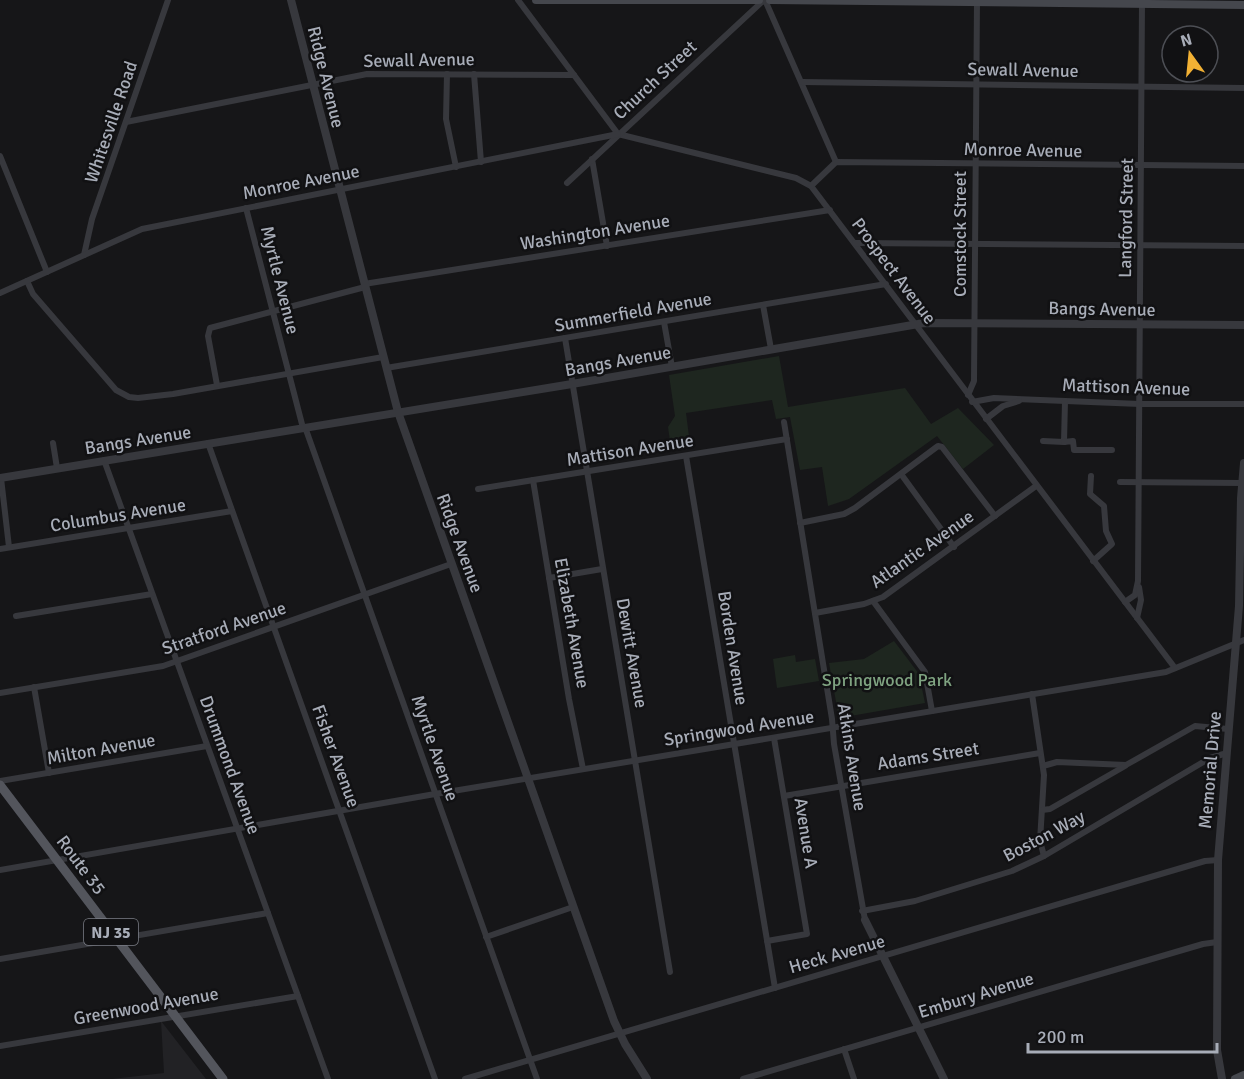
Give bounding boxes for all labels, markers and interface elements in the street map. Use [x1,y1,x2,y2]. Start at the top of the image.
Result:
street label: Ridge Avenue [303,24,349,130]
north arrow [1160,24,1220,84]
text: N [1178,29,1194,52]
street label: Church Street [609,36,701,124]
street label: Sewall Avenue [363,48,475,72]
street label: Whitesville Road [80,58,142,186]
street label: Sewall Avenue [967,58,1079,82]
street label: Monroe Avenue [963,138,1083,162]
street label: Langford Street [1114,158,1138,278]
street label: Monroe Avenue [241,160,361,204]
street label: Comstock Street [949,171,971,297]
street label: Washington Avenue [519,209,671,255]
street label: Prospect Avenue [847,214,941,328]
street label: Myrtle Avenue [256,224,304,336]
street label: Summerfield Avenue [553,287,713,337]
street label: Bangs Avenue [1048,297,1156,321]
street label: Bangs Avenue [563,341,673,381]
street label: Mattison Avenue [1061,374,1191,400]
street label: Bangs Avenue [83,421,193,459]
street label: Mattison Avenue [565,429,695,471]
street label: Ridge Avenue [432,490,488,596]
street label: Columbus Avenue [49,493,187,537]
street label: Atlantic Avenue [866,505,978,593]
street label: Elizabeth Avenue [550,556,594,690]
street label: Borden Avenue [713,589,753,707]
street label: Stratford Avenue [159,596,289,660]
street label: Dewitt Avenue [611,596,653,710]
park label: Springwood Park [822,669,952,691]
street label: Myrtle Avenue [407,692,463,804]
street label: Drummond Avenue [195,693,265,837]
street label: Fisher Avenue [307,702,365,810]
street label: Atkins Avenue [833,702,871,812]
street label: Springwood Avenue [662,705,816,751]
street label: Memorial Drive [1194,710,1226,830]
street label: Milton Avenue [45,729,157,769]
street label: Adams Street [876,737,980,775]
street label: Avenue A [790,796,822,870]
street label: Boston Way [999,805,1089,867]
street label: Route 35 [52,831,110,899]
road number: NJ 35 [84,919,138,945]
street label: Heck Avenue [786,930,888,978]
street label: Embury Avenue [916,967,1036,1023]
street label: Greenwood Avenue [72,982,220,1030]
scale bar [1028,1016,1217,1054]
text: 200 m [1037,1026,1084,1048]

